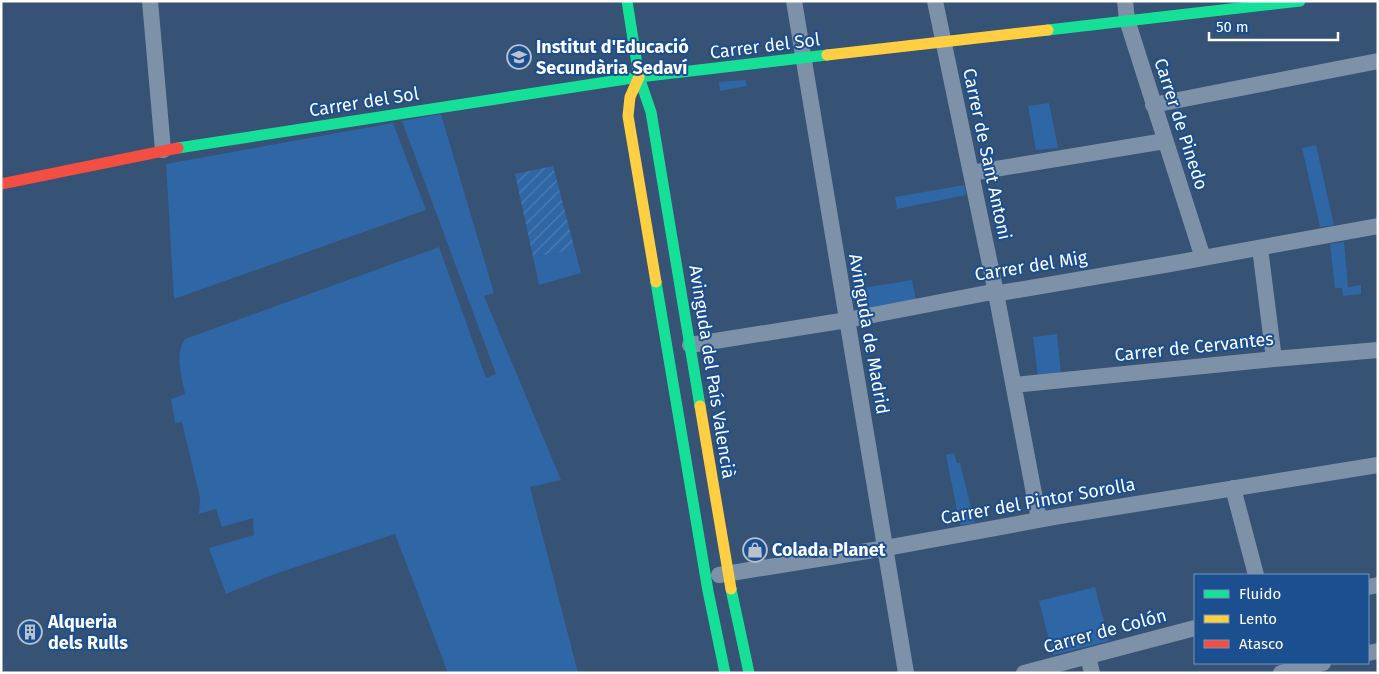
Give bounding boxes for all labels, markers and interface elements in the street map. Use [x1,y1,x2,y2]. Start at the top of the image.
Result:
scale bar [1209,10,1338,42]
text: 50 m [1216,18,1249,36]
street label: Carrer del Sol [709,28,821,64]
place label: Institut d'Educació Secundària Sedaví [536,36,689,79]
school or university icon: Institut d'Educació Secundària Sedaví [506,44,532,70]
street label: Carrer de Pinedo [1149,55,1213,193]
street label: Carrer de Sant Antoni [958,66,1016,242]
street label: Carrer del Sol [308,82,420,122]
street label: Carrer del Mig [973,246,1089,286]
street label: Avinguda de Madrid [844,252,894,416]
street label: Avinguda del País Valencià [684,264,740,480]
street label: Carrer de Cervantes [1113,328,1275,366]
street label: Carrer del Pintor Sorolla [939,473,1137,529]
shop icon: Colada Planet [742,537,768,563]
place label: Colada Planet [772,539,887,561]
legend [1194,574,1369,664]
text: Fluido [1239,585,1281,603]
street label: Carrer de Colón [1041,604,1169,658]
text: Lento [1239,610,1277,628]
place label: Alqueria dels Rulls [47,611,128,654]
building icon: Alqueria dels Rulls [17,619,43,645]
text: Atasco [1239,635,1284,653]

